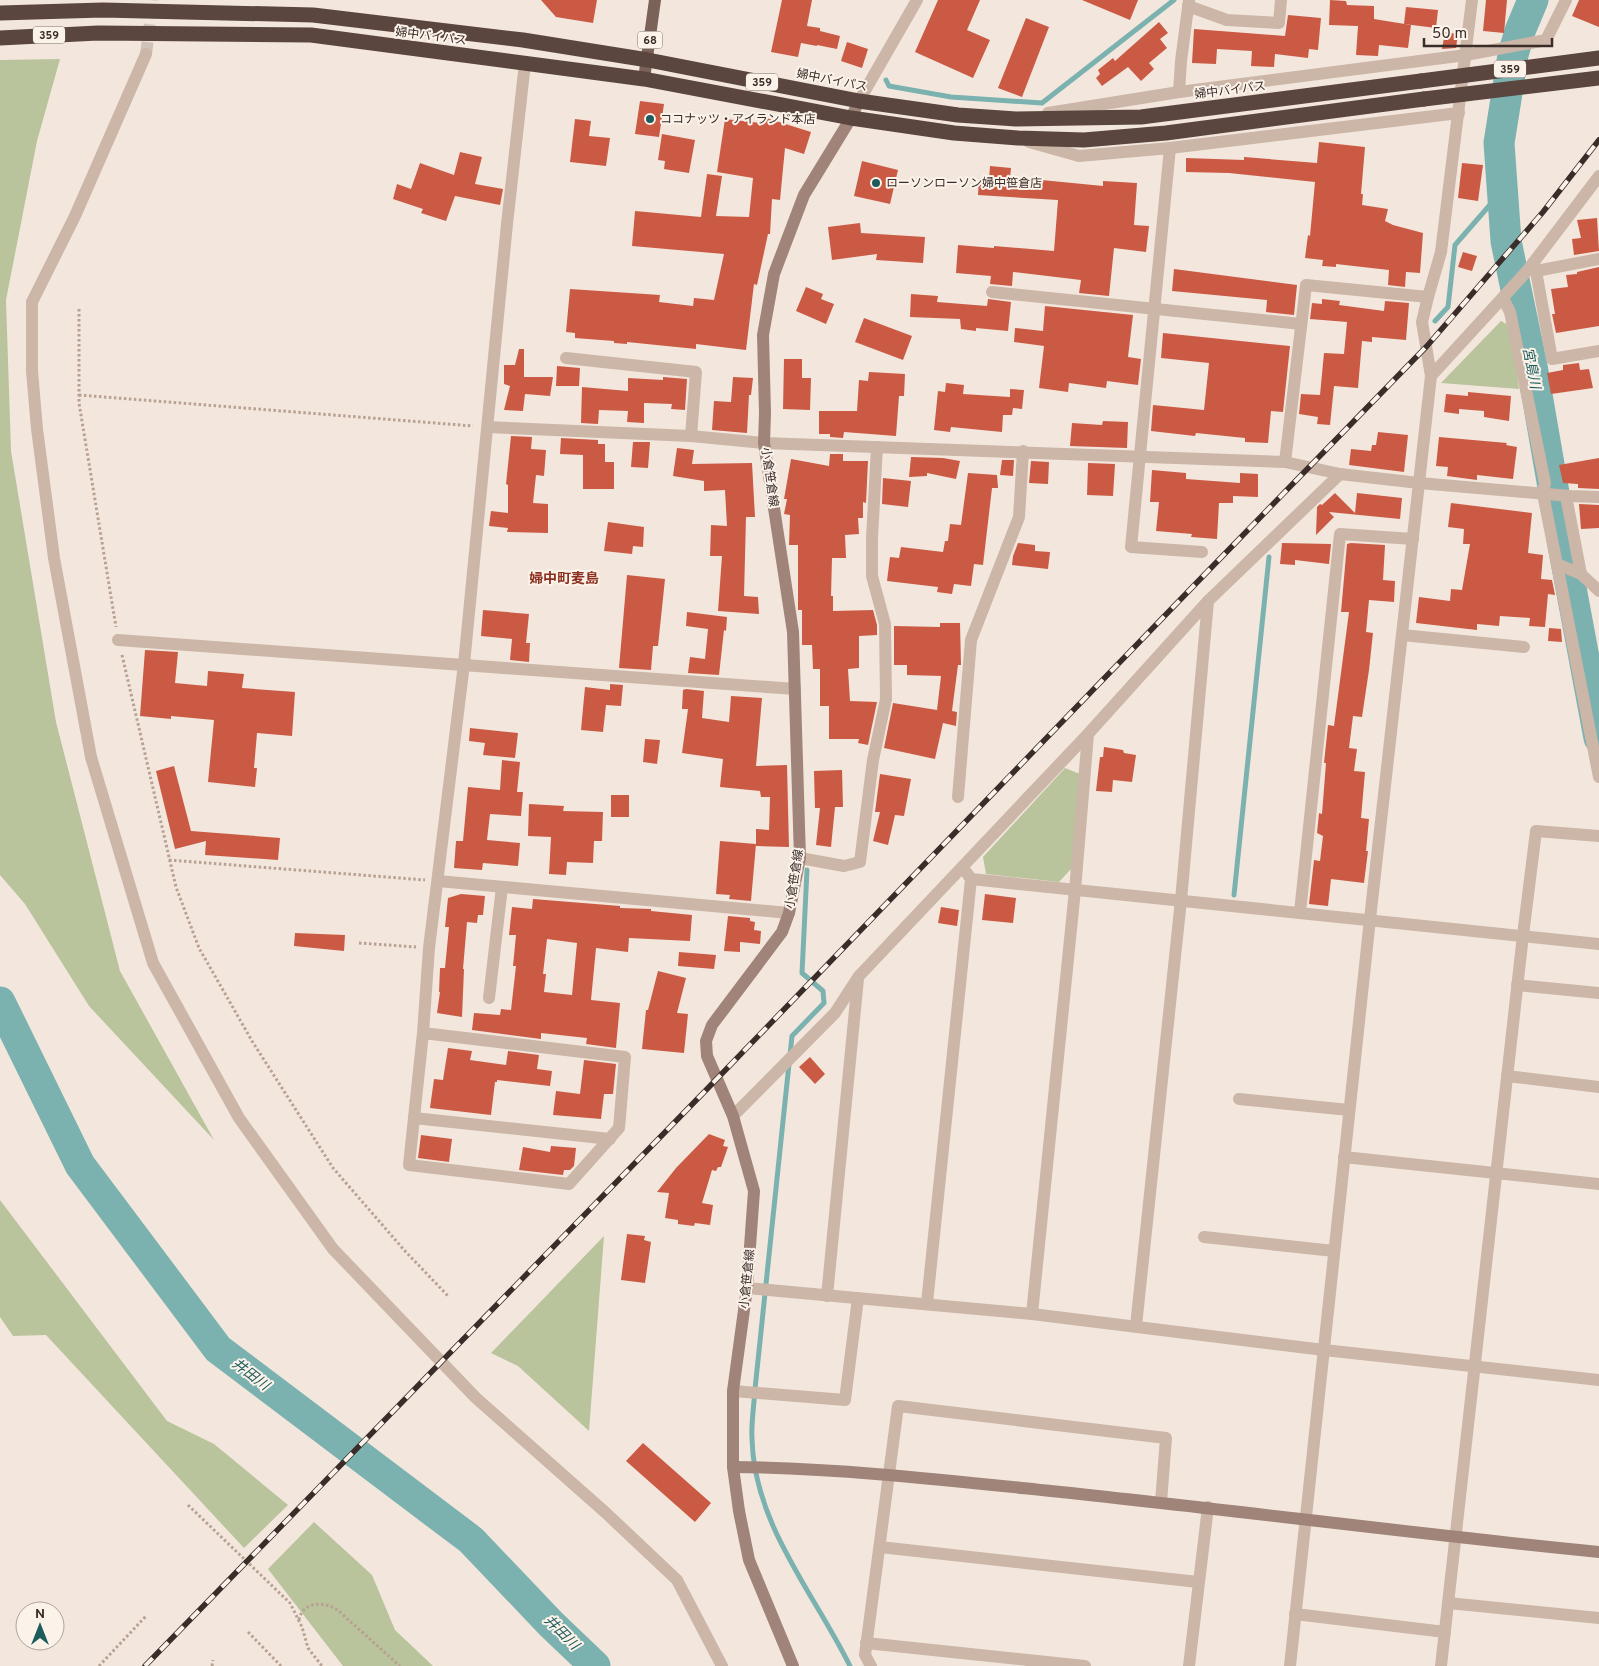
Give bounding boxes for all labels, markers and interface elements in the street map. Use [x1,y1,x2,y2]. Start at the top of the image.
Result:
scale bar [1424,15,1552,47]
street label: 婦中バイパス [394,25,467,49]
text: 50 m [1432,25,1467,44]
road number: 359 [33,26,65,44]
road number: 68 [638,32,662,48]
road number: 359 [1494,61,1526,78]
street label: 婦中バイパス [795,66,869,96]
road number: 359 [746,74,778,90]
street label: 婦中バイパス [1194,79,1267,103]
place label: ココナッツ・アイランド本店 [660,112,815,128]
marker: ココナッツ・アイランド本店 [644,113,656,125]
place label: ローソンローソン婦中笹倉店 [886,176,1042,192]
marker: ローソンローソン婦中笹倉店 [870,177,882,189]
water label: 宮島川 [1518,346,1543,392]
street label: 小倉笹倉線 [757,446,781,508]
district label: 婦中町麦島 [529,571,599,588]
street label: 小倉笹倉線 [782,848,808,910]
street label: 小倉笹倉線 [737,1248,759,1310]
water label: 井田川 [228,1356,274,1396]
north arrow [15,1601,65,1651]
text: N [35,1606,45,1623]
water label: 井田川 [540,1612,583,1655]

